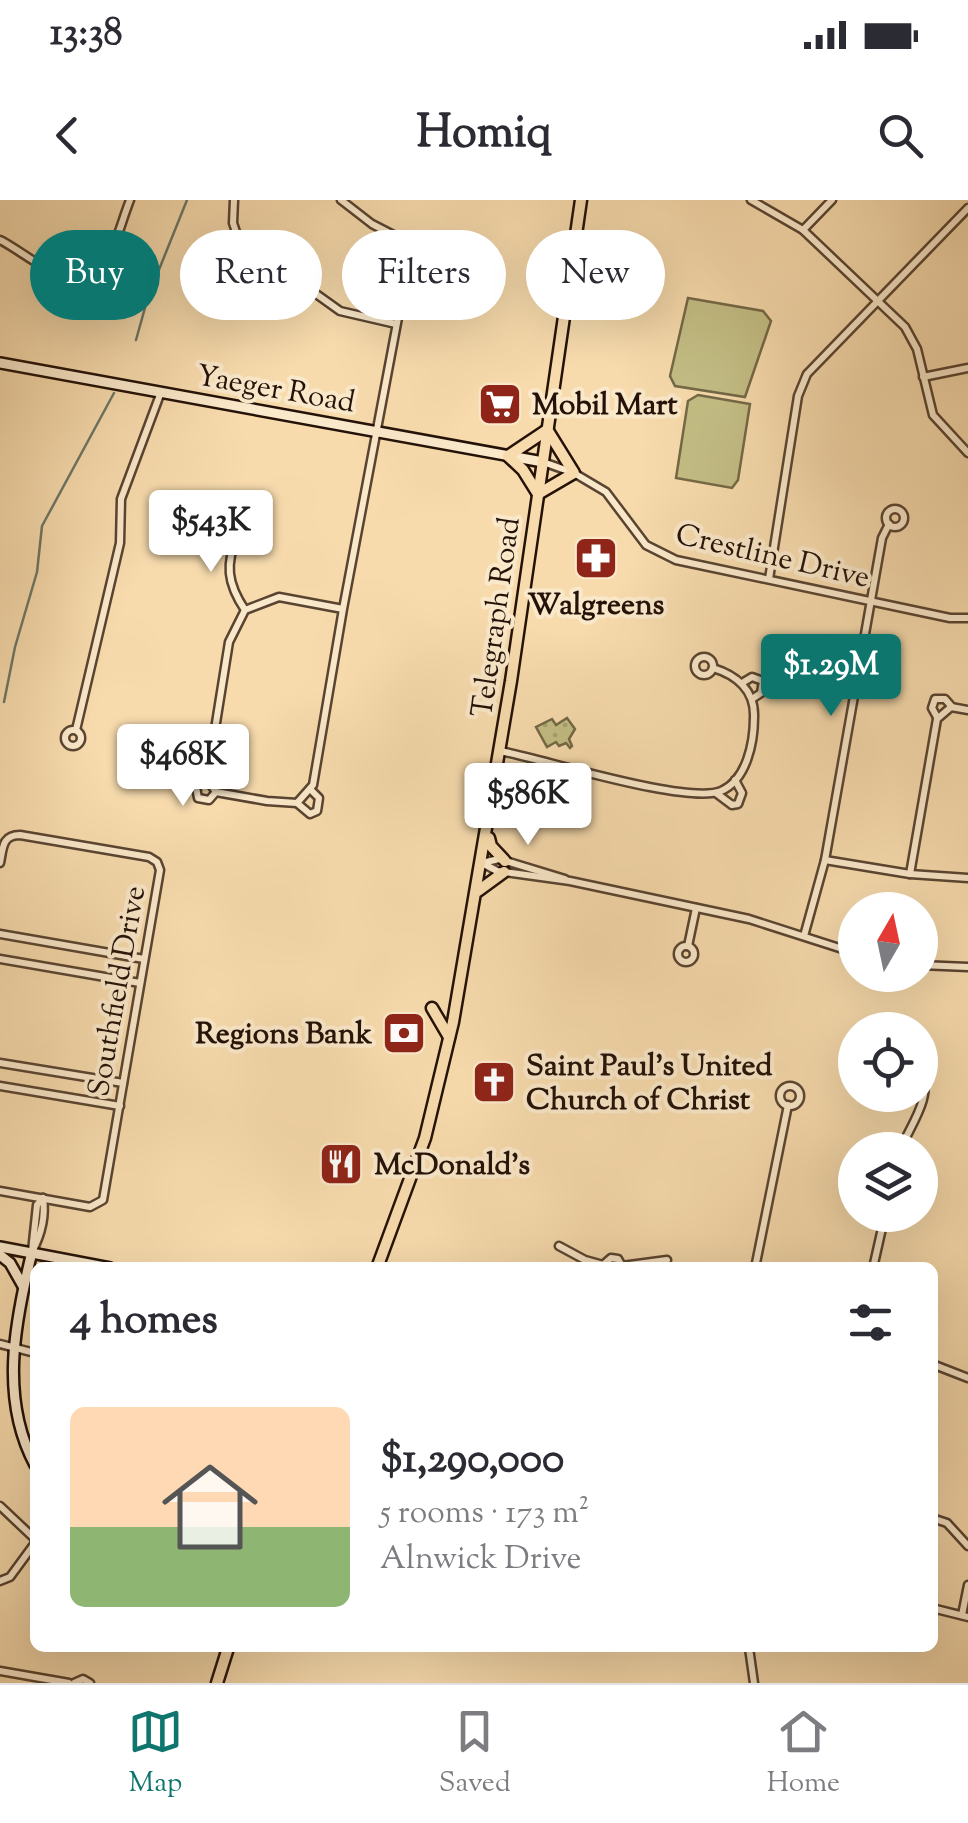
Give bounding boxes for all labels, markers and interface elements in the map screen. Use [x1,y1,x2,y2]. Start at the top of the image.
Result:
text: 13:38 [50,8,123,62]
text: Homiq [416,103,552,168]
icon: back [40,108,95,163]
icon: search [873,108,928,163]
chip: Buy [30,230,160,320]
chip: Rent [180,230,322,320]
chip: Filters [342,230,506,320]
chip: New [526,230,665,320]
street label: Yaeger Road [193,355,358,426]
supermarket icon: Mobil Mart [477,381,523,427]
place label: Mobil Mart [532,385,678,428]
pin: $543K [141,490,281,575]
text: $543K [171,499,251,545]
street label: Telegraph Road [462,514,533,720]
street label: Crestline Drive [671,514,874,601]
pharmacy icon: Walgreens [573,535,619,581]
place label: Walgreens [528,585,665,628]
pin: $1.29M [750,634,912,719]
text: $1.29M [783,643,879,689]
pin: $468K [113,724,253,809]
text: $468K [139,733,227,779]
pin: $586K [458,763,598,848]
text: $586K [486,772,570,818]
street label: Southfield Drive [79,883,158,1100]
north arrow [838,892,938,992]
map controls [838,892,938,1232]
bank icon: Regions Bank [381,1010,427,1056]
button: locate [838,1012,938,1112]
place label: Regions Bank [195,1014,373,1057]
place label: Saint Paul's United Church of Christ [526,1046,773,1123]
church icon: Saint Paul's United Church of Christ [471,1059,517,1105]
button: layers [838,1132,938,1232]
restaurant icon: McDonald's [318,1141,364,1187]
place label: McDonald's [374,1145,530,1188]
text: 4 homes [70,1292,218,1352]
icon: filters [843,1295,898,1350]
text: $1,290,000 [380,1431,564,1491]
icon: home [150,1447,270,1567]
text: 5 rooms · 173 m² [380,1491,589,1537]
text: Alnwick Drive [380,1537,581,1583]
tab: Map [128,1704,183,1804]
tab: Saved [439,1704,511,1804]
tab: Home [767,1704,840,1804]

